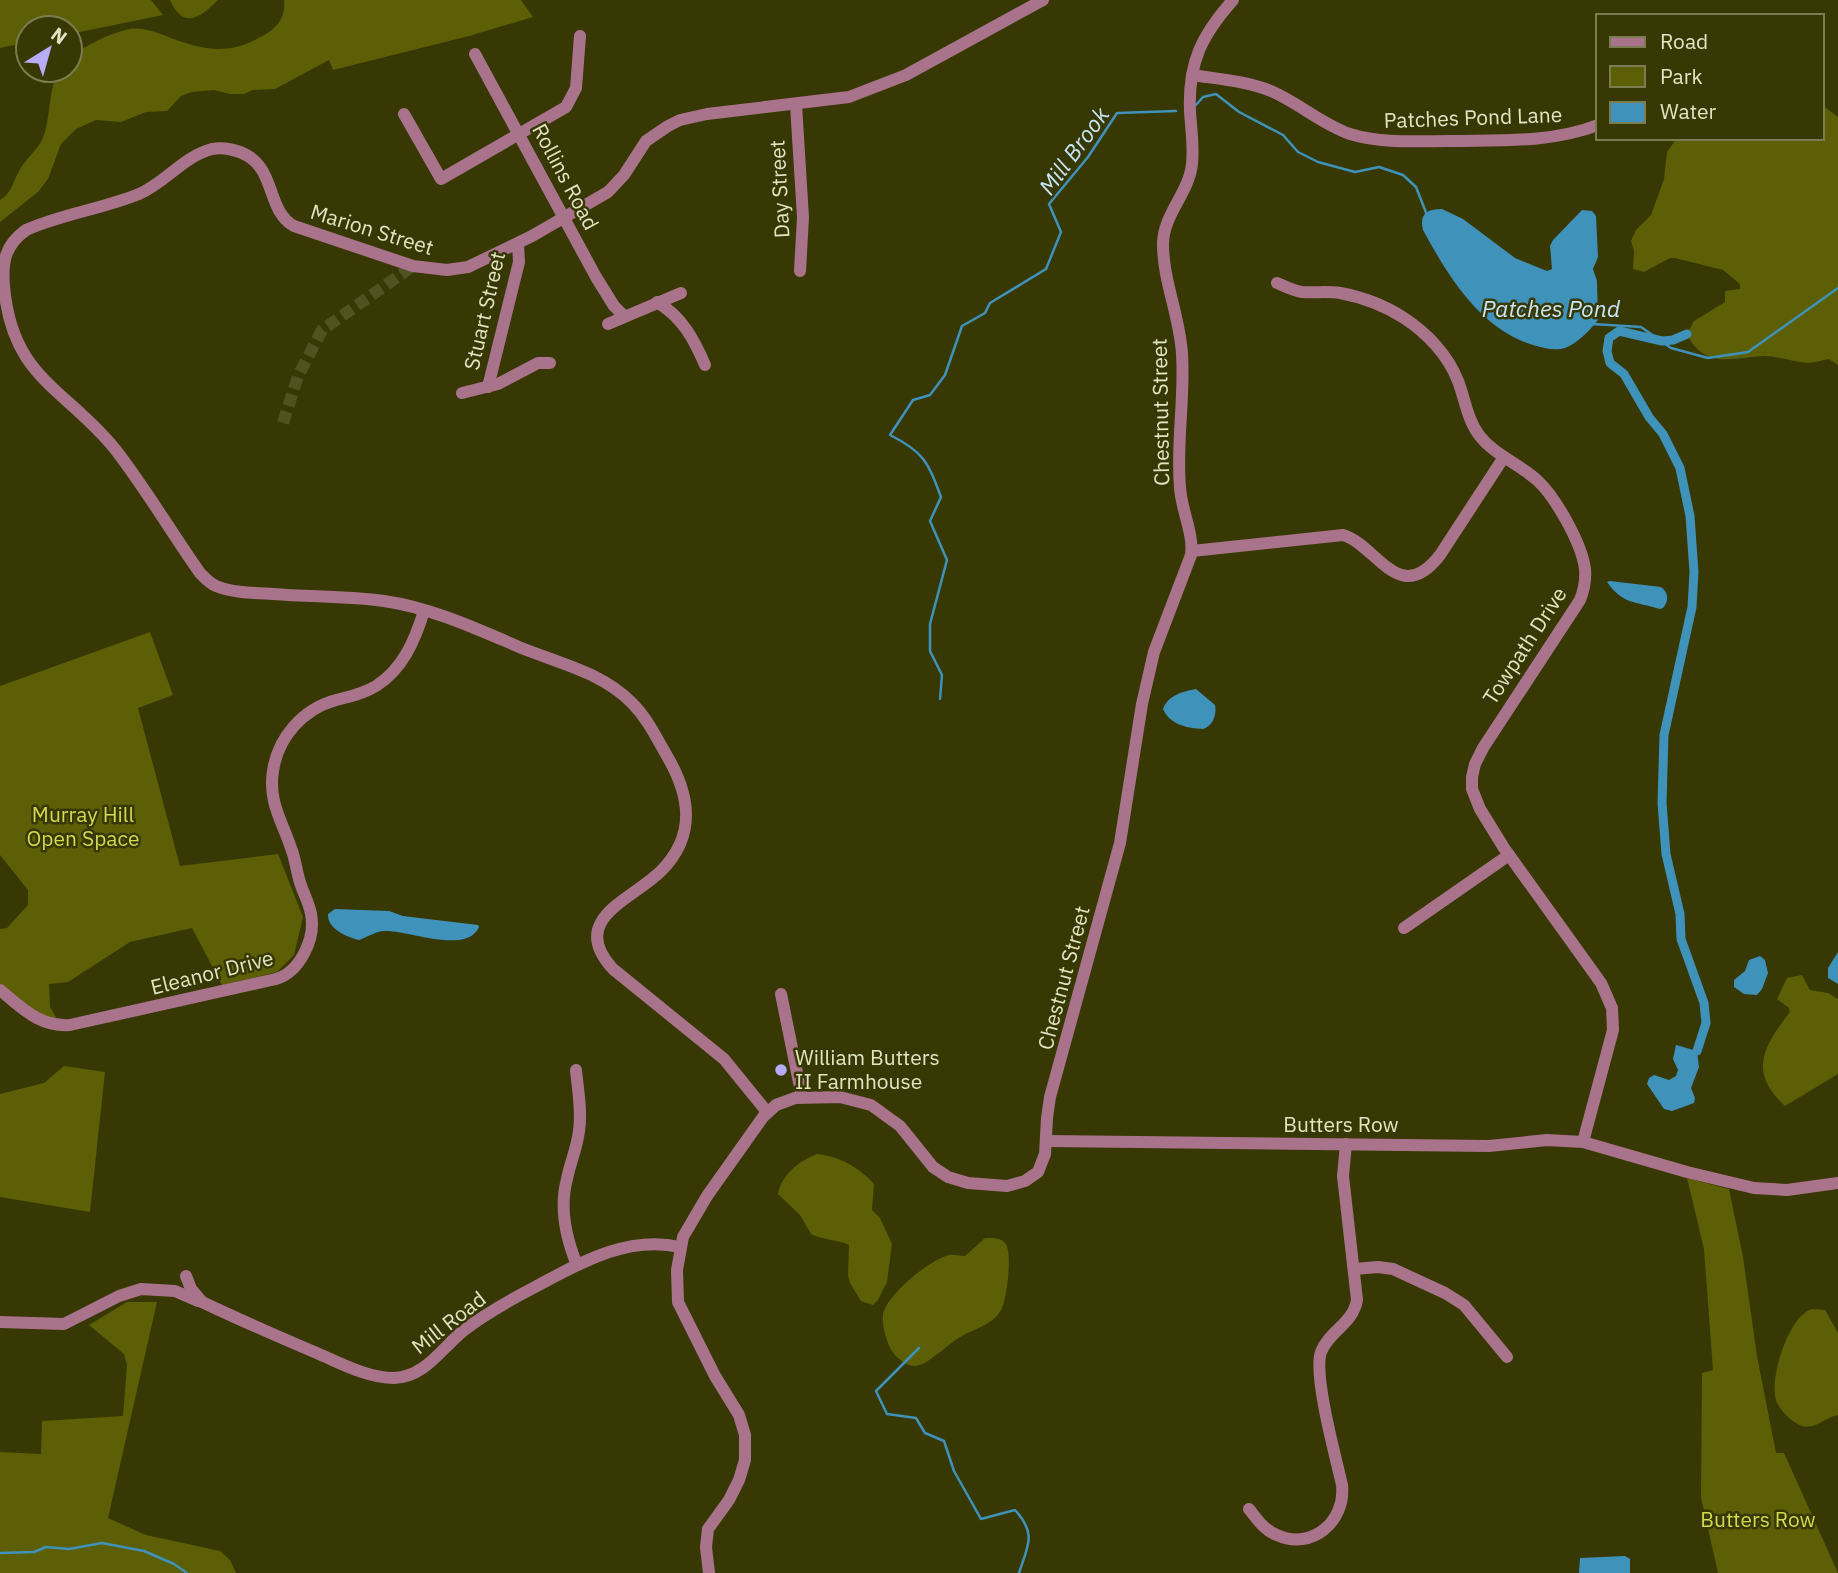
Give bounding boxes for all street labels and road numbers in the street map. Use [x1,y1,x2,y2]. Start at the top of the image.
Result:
street label: Patches Pond Lane [1383,100,1563,134]
street label: Rollins Road [526,118,606,235]
street label: Day Street [762,139,796,239]
street label: Marion Street [307,197,437,261]
street label: Stuart Street [457,249,511,373]
street label: Chestnut Street [1145,338,1175,486]
street label: Towpath Drive [1476,581,1573,710]
street label: Chestnut Street [1030,903,1096,1053]
street label: Eleanor Drive [147,943,276,1001]
street label: Butters Row [1283,1110,1399,1138]
street label: Mill Road [406,1284,491,1360]

